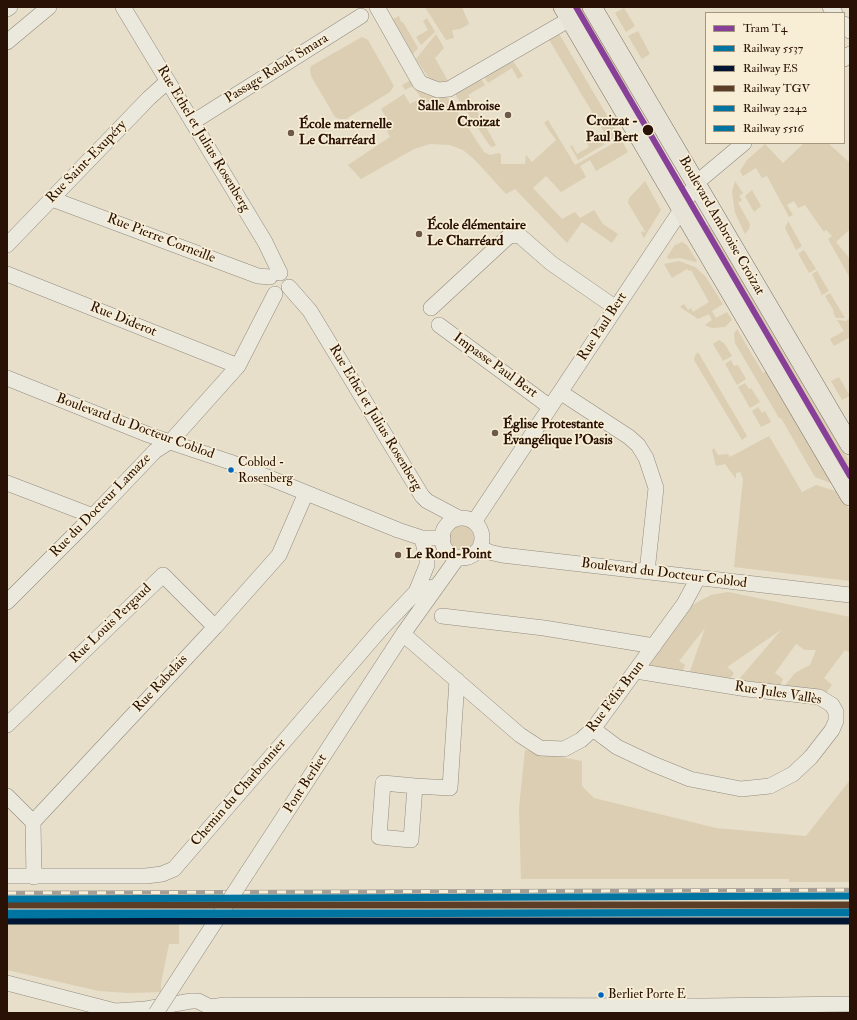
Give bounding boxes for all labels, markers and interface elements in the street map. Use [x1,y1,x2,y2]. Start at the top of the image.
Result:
legend [705,12,845,144]
text: Tram T4 [743,21,787,36]
street label: Passage Rabah Smara [222,30,332,108]
text: Railway 5537 [743,41,803,56]
text: Railway ES [743,61,798,76]
street label: Rue Ethel et Julius Rosenberg [153,63,253,215]
text: Railway TGV [743,81,810,96]
place label: Salle Ambroise Croizat [418,99,500,132]
text: Railway 2242 [743,101,807,116]
marker: Salle Ambroise Croizat [503,110,513,120]
place label: Croizat - Paul Bert [586,114,638,146]
street label: Rue Saint-Exupéry [43,117,131,207]
place label: École maternelle Le Charréard [299,117,392,150]
text: Railway 5516 [743,121,804,136]
marker: Croizat - Paul Bert [641,123,655,137]
marker: École maternelle Le Charréard [286,128,296,138]
street label: Boulevard Ambroise Croizat [674,154,768,298]
street label: Rue Pierre Corneille [104,211,218,267]
place label: École élémentaire Le Charréard [427,218,526,250]
marker: École élémentaire Le Charréard [414,229,424,239]
street label: Rue Paul Bert [575,290,631,364]
street label: Rue Diderot [87,299,159,341]
street label: Impasse Paul Bert [450,330,540,402]
street label: Rue Ethel et Julius Rosenberg [325,342,425,494]
street label: Boulevard du Docteur Coblod [54,391,216,463]
place label: Église Protestante Évangélique l’Oasis [503,417,613,450]
marker: Église Protestante Évangélique l’Oasis [490,428,500,438]
street label: Rue du Docteur Lamaze [47,451,155,561]
place label: Coblod - Rosenberg [238,455,293,486]
marker: Coblod - Rosenberg [226,465,236,475]
place label: Le Rond-Point [406,547,491,563]
marker: Le Rond-Point [393,550,403,560]
street label: Boulevard du Docteur Coblod [580,555,748,593]
street label: Rue Louis Pergaud [67,581,155,667]
street label: Rue Rabelais [130,652,192,716]
street label: Rue Félix Brun [584,658,648,736]
street label: Rue Jules Vallès [733,679,823,709]
street label: Chemin du Charbonnier [188,736,290,850]
street label: Pont Berliet [281,751,331,817]
place label: Berliet Porte E [608,987,686,1003]
marker: Berliet Porte E [596,990,606,1000]

